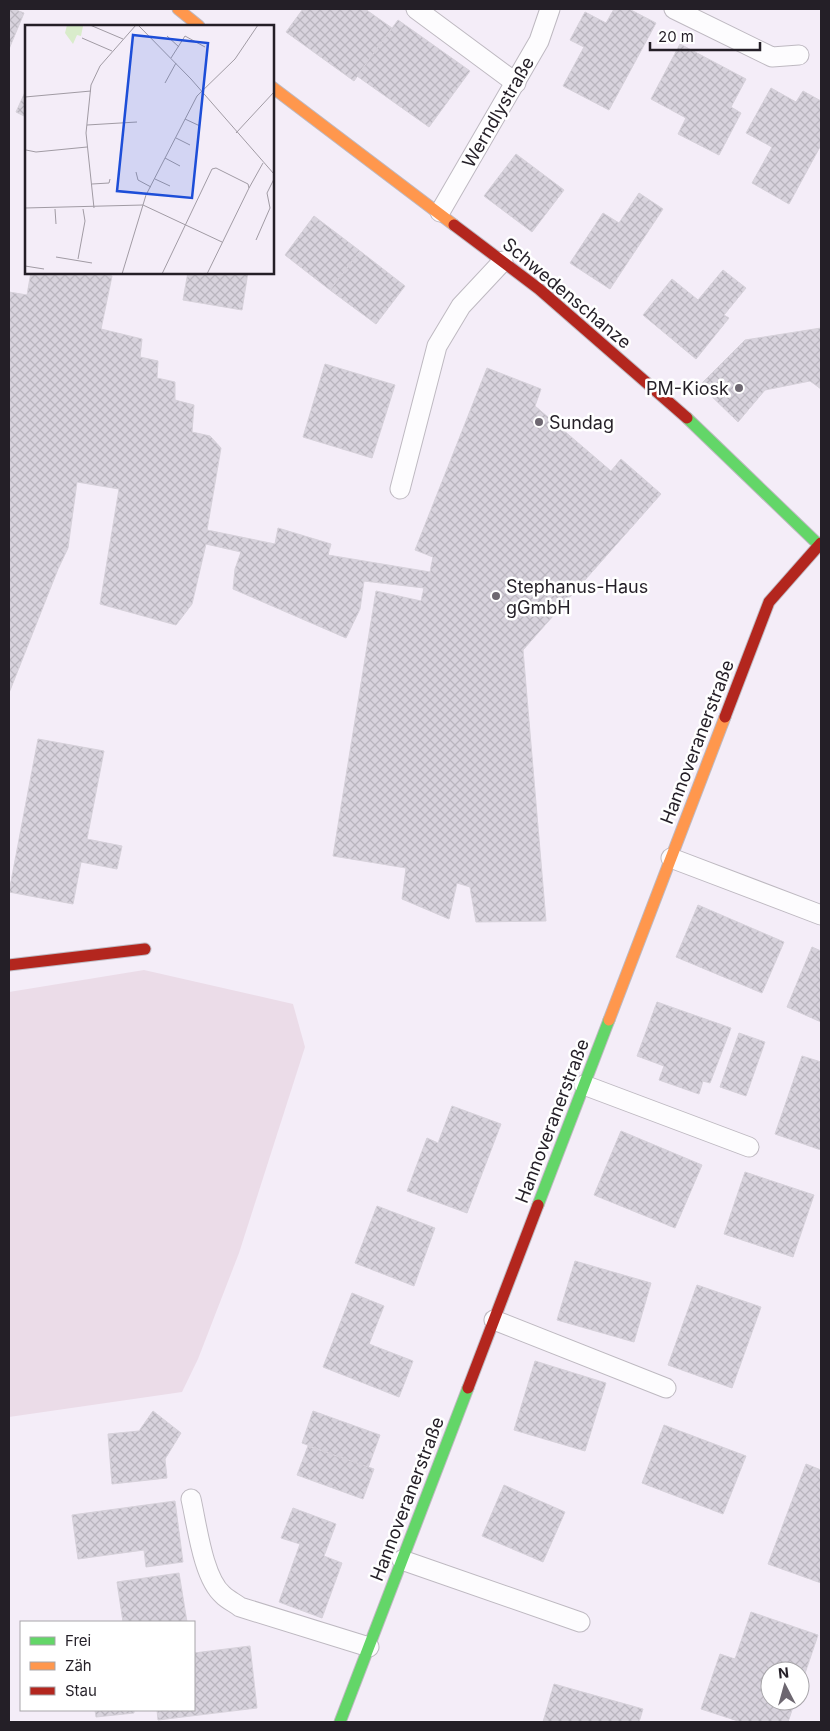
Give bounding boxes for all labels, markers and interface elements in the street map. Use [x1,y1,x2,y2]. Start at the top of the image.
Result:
scale bar [650,20,760,52]
inset map [25,25,274,274]
text: 20 m [658,27,694,46]
street label: Werndlystraße [458,53,538,171]
street label: Schwedenschanze [499,233,635,353]
place label: PM-Kiosk [646,378,729,399]
marker: PM-Kiosk [733,382,745,394]
place label: Sundag [549,412,614,433]
marker: Sundag [533,416,545,428]
place label: Stephanus-Haus gGmbH [506,576,648,618]
marker: Stephanus-Haus gGmbH [490,590,502,602]
street label: Hannoveranerstraße [656,657,738,827]
street label: Hannoveranerstraße [511,1036,593,1206]
street label: Hannoveranerstraße [366,1414,448,1584]
legend [20,1621,195,1711]
text: Frei [65,1631,91,1650]
text: Zäh [65,1656,92,1675]
north arrow [760,1661,810,1711]
text: N [777,1664,790,1682]
text: Stau [65,1681,97,1700]

